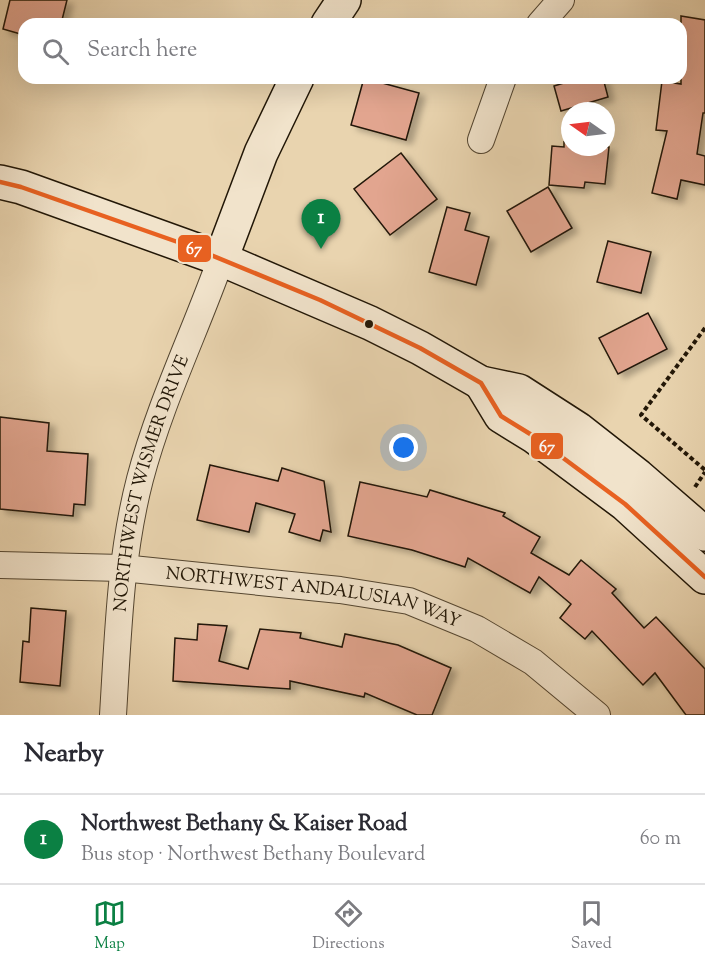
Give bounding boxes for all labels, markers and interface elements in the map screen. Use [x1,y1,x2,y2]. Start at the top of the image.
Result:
search box [18,18,687,84]
icon: search [39,35,72,68]
text: Search here [87,35,197,67]
north arrow [561,102,615,156]
pin: 1 [302,200,340,249]
line badge: 67 [177,234,212,263]
text: 67 [186,239,203,262]
unlabelled marker [363,318,375,330]
street label: NORTHWEST WISMER DRIVE [109,352,197,613]
line badge: 67 [530,432,564,460]
your location [389,433,418,462]
text: 67 [539,437,556,460]
street label: NORTHWEST ANDALUSIAN WAY [164,561,464,636]
text: Nearby [24,736,104,773]
text: Northwest Bethany & Kaiser Road [81,809,407,841]
text: 1 [40,825,47,854]
text: 60 m [640,825,681,854]
text: Bus stop · Northwest Bethany Boulevard [81,841,425,870]
tab: Map [93,897,126,956]
tab: Directions [312,897,385,956]
tab: Saved [571,897,612,956]

